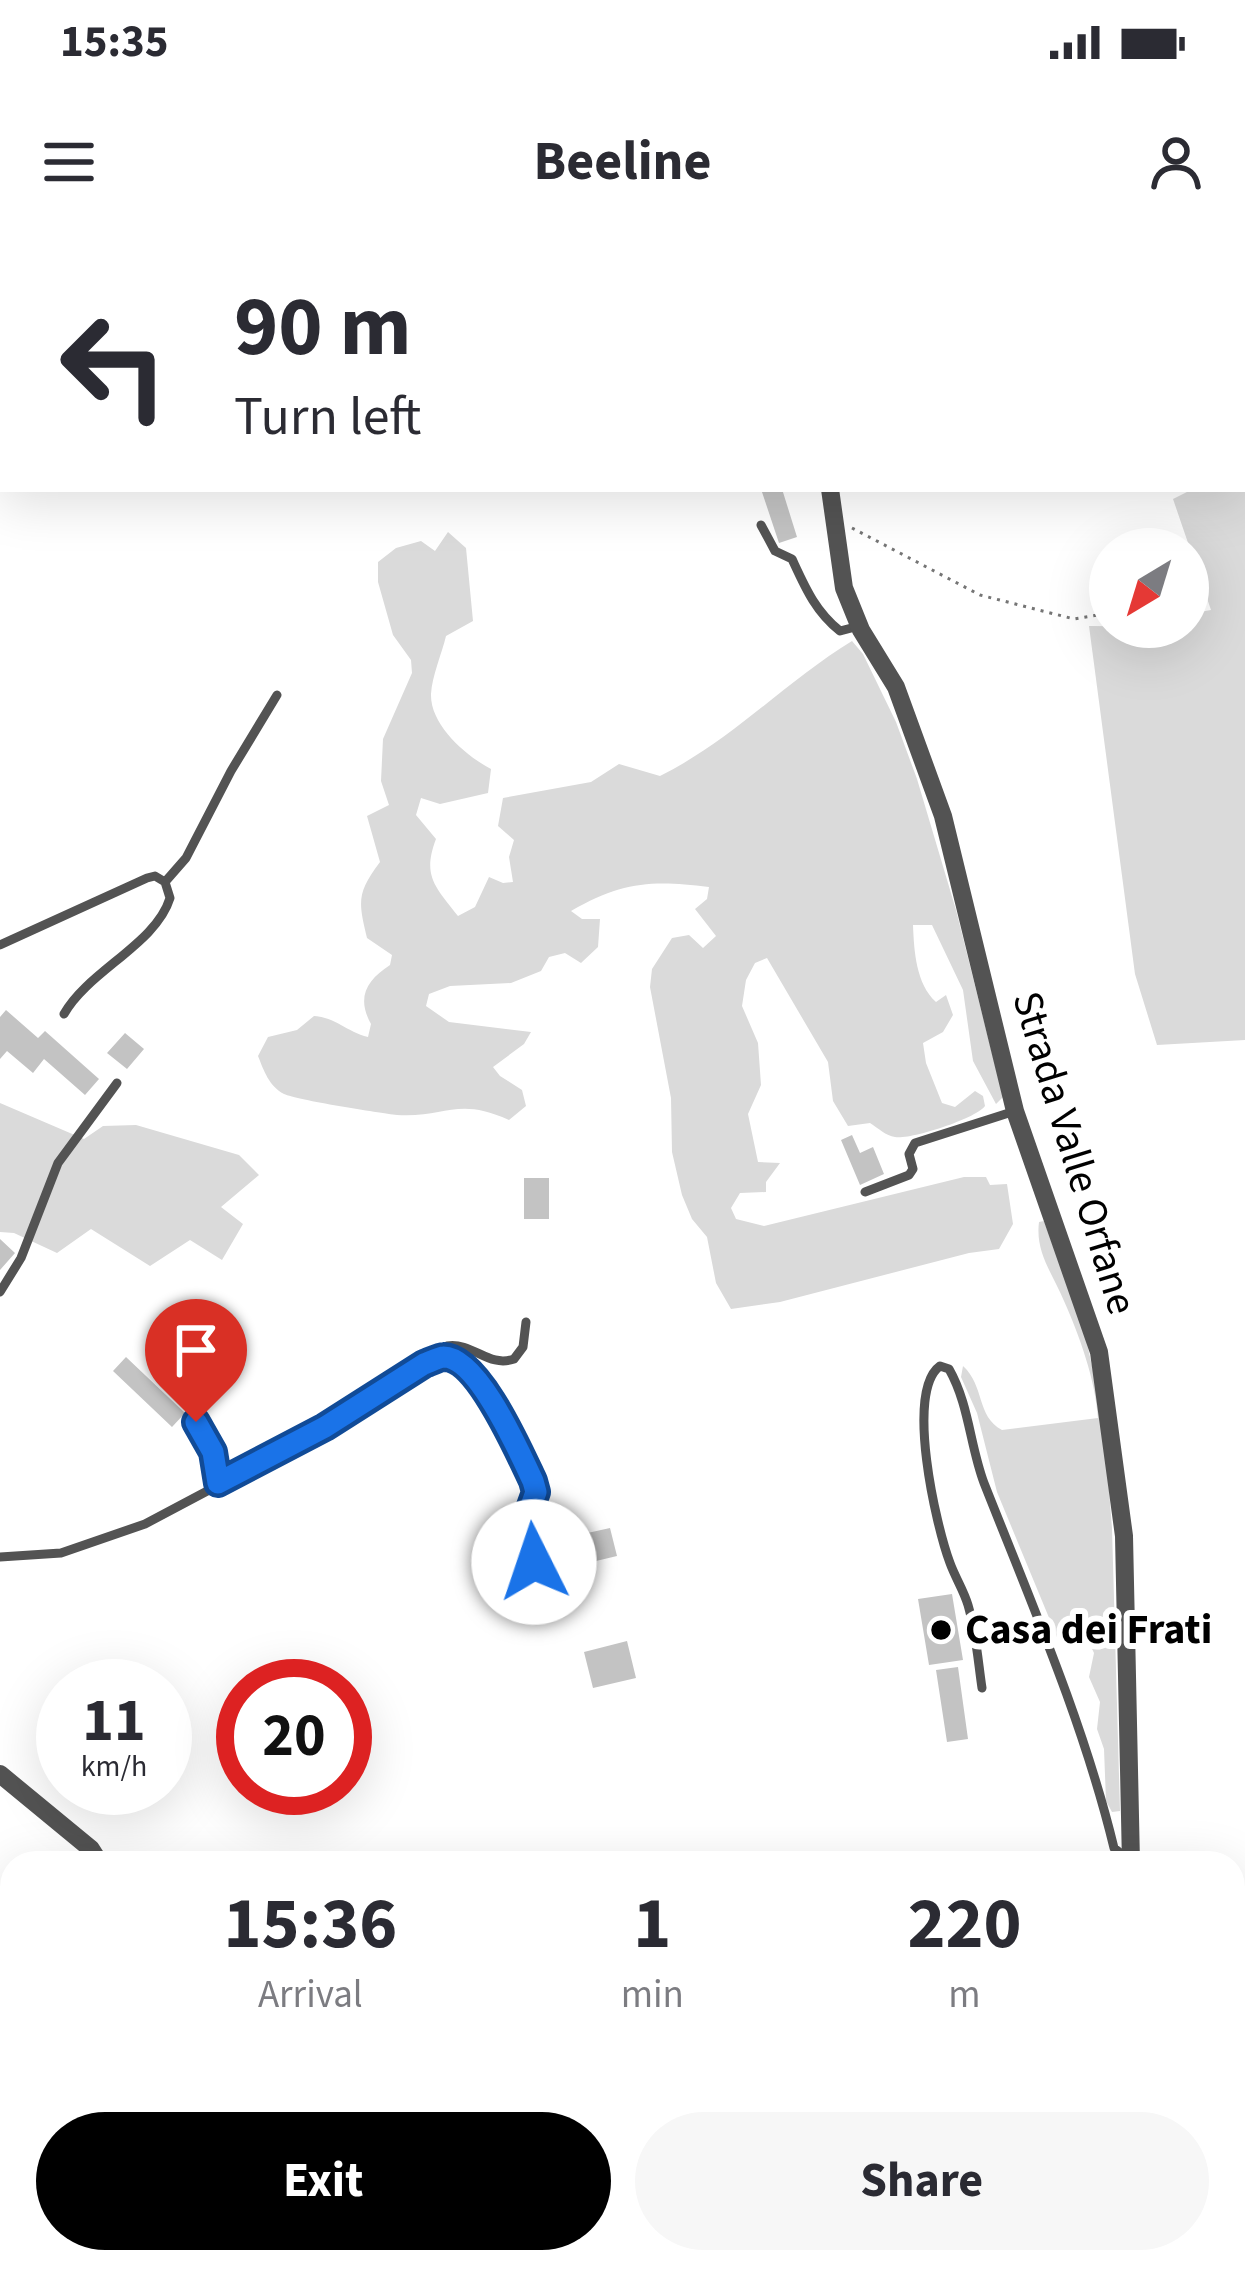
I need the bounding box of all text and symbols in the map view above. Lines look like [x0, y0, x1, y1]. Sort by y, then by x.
text: 15:35 [60, 10, 169, 74]
text: Beeline [534, 124, 711, 201]
icon: menu [36, 129, 102, 195]
icon: person [1143, 129, 1209, 195]
text: 90 m [234, 268, 412, 388]
icon: left [36, 288, 192, 444]
text: Turn left [234, 379, 421, 456]
north arrow [1089, 528, 1209, 648]
map controls [1089, 528, 1209, 648]
street label: Strada Valle Orfane [996, 984, 1152, 1322]
pin [145, 1299, 247, 1422]
icon: arrive [163, 1317, 229, 1383]
position arrow [471, 1499, 597, 1625]
place label: Casa dei Frati [965, 1600, 1212, 1660]
marker: Casa dei Frati [928, 1617, 954, 1643]
speed limit sign: 20 [216, 1659, 372, 1815]
text: 11 [82, 1679, 146, 1764]
text: km/h [81, 1745, 147, 1788]
text: 15:36 [224, 1873, 397, 1976]
text: 1 [633, 1873, 671, 1976]
text: 220 [907, 1873, 1022, 1976]
text: Arrival [258, 1967, 363, 2023]
text: min [621, 1967, 684, 2023]
text: m [948, 1967, 981, 2023]
button: Exit [36, 2112, 611, 2250]
button: Share [635, 2112, 1209, 2250]

